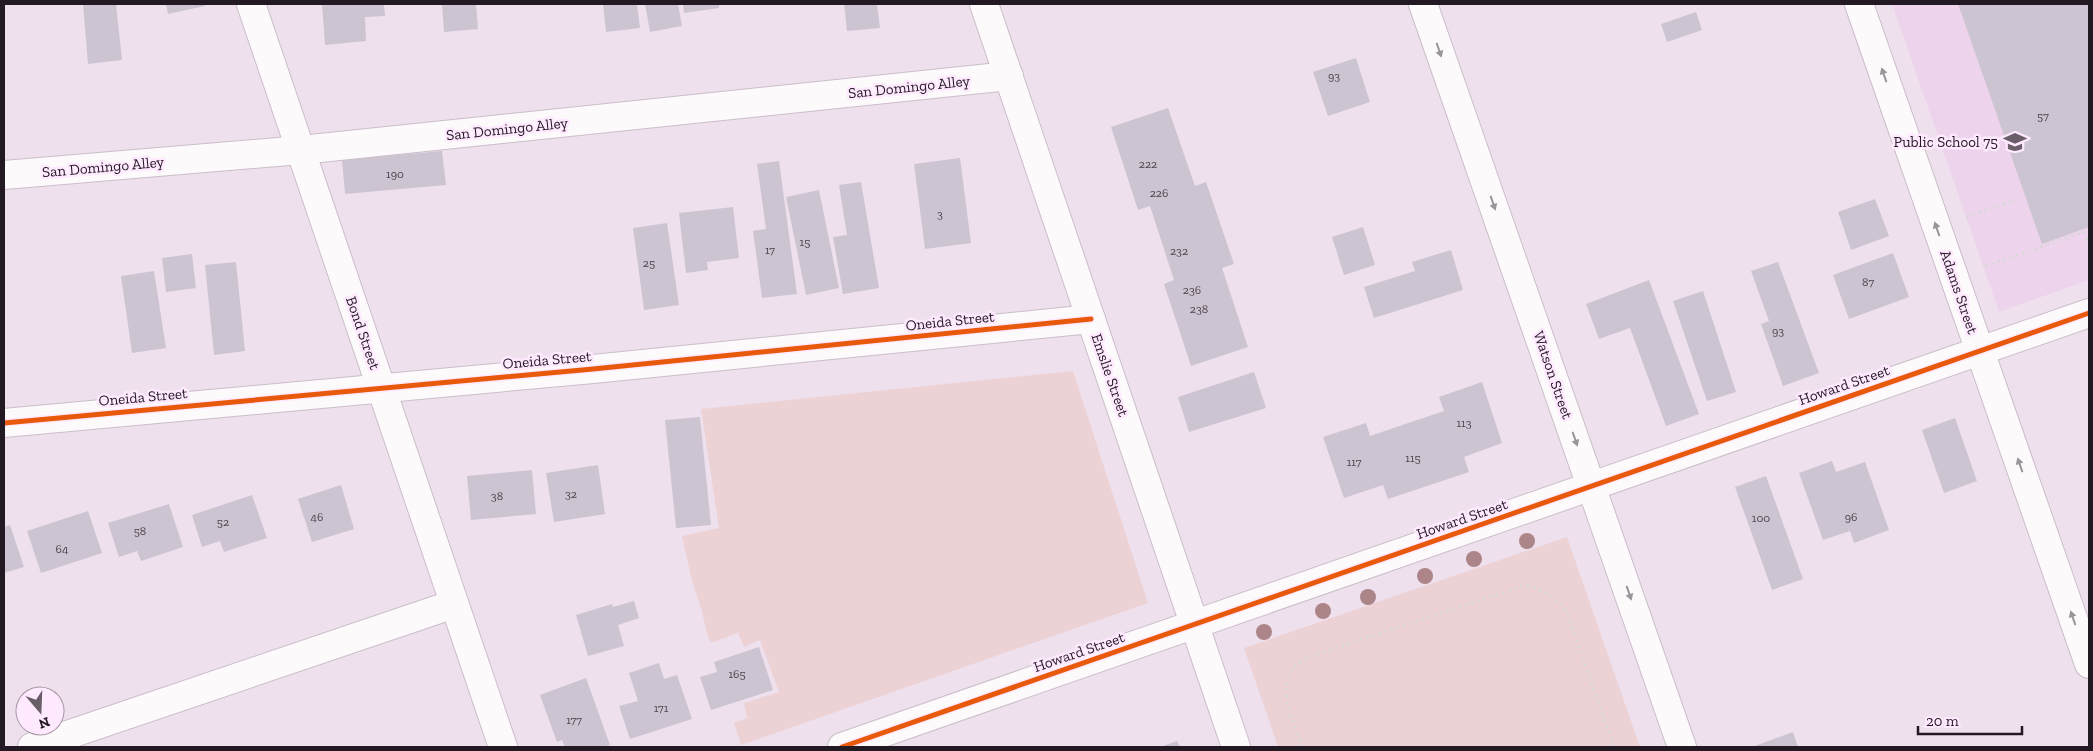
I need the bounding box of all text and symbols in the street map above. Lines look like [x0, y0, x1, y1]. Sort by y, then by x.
one-way arrow [1435, 43, 1443, 58]
one-way arrow [1880, 68, 1887, 83]
house number: 93 [1328, 69, 1340, 83]
street label: San Domingo Alley [847, 72, 971, 102]
house number: 57 [2037, 109, 2049, 123]
street label: San Domingo Alley [445, 114, 569, 144]
school or university icon: Public School 75 [2002, 129, 2028, 155]
place label: Public School 75 [1894, 133, 1998, 151]
street label: San Domingo Alley [41, 153, 165, 181]
house number: 222 [1139, 157, 1157, 171]
house number: 190 [386, 167, 404, 181]
house number: 226 [1150, 186, 1168, 200]
one-way arrow [1489, 196, 1497, 211]
house number: 3 [937, 207, 943, 221]
one-way arrow [1933, 221, 1941, 236]
house number: 15 [800, 235, 810, 249]
house number: 17 [765, 243, 775, 257]
house number: 232 [1170, 244, 1188, 258]
street label: Adams Street [1936, 248, 1982, 337]
house number: 25 [643, 256, 655, 270]
house number: 87 [1862, 275, 1874, 289]
house number: 236 [1183, 283, 1201, 297]
street label: Bond Street [342, 294, 384, 373]
house number: 238 [1190, 302, 1208, 316]
street label: Oneida Street [905, 307, 996, 335]
house number: 93 [1772, 324, 1784, 338]
street label: Watson Street [1530, 329, 1577, 422]
street label: Emslie Street [1087, 331, 1133, 419]
street label: Oneida Street [502, 347, 593, 373]
street label: Howard Street [1796, 361, 1892, 409]
street label: Oneida Street [98, 384, 189, 410]
house number: 113 [1456, 416, 1472, 430]
one-way arrow [1572, 432, 1579, 447]
house number: 115 [1405, 451, 1421, 465]
house number: 117 [1347, 455, 1362, 469]
one-way arrow [2016, 457, 2024, 472]
house number: 32 [565, 487, 577, 501]
house number: 38 [491, 489, 503, 503]
street label: Howard Street [1414, 495, 1510, 543]
house number: 46 [311, 510, 323, 524]
house number: 96 [1845, 510, 1857, 524]
house number: 100 [1752, 511, 1770, 525]
house number: 52 [217, 515, 229, 529]
house number: 58 [134, 524, 146, 538]
house number: 64 [56, 542, 69, 556]
one-way arrow [1626, 585, 1633, 600]
one-way arrow [2069, 611, 2076, 626]
street label: Howard Street [1031, 628, 1127, 676]
house number: 165 [728, 667, 746, 681]
north arrow [15, 686, 65, 736]
house number: 171 [654, 701, 669, 715]
scale bar [1918, 704, 2022, 736]
text: 20 m [1926, 712, 1959, 730]
text: N [36, 713, 52, 733]
house number: 177 [566, 713, 582, 727]

